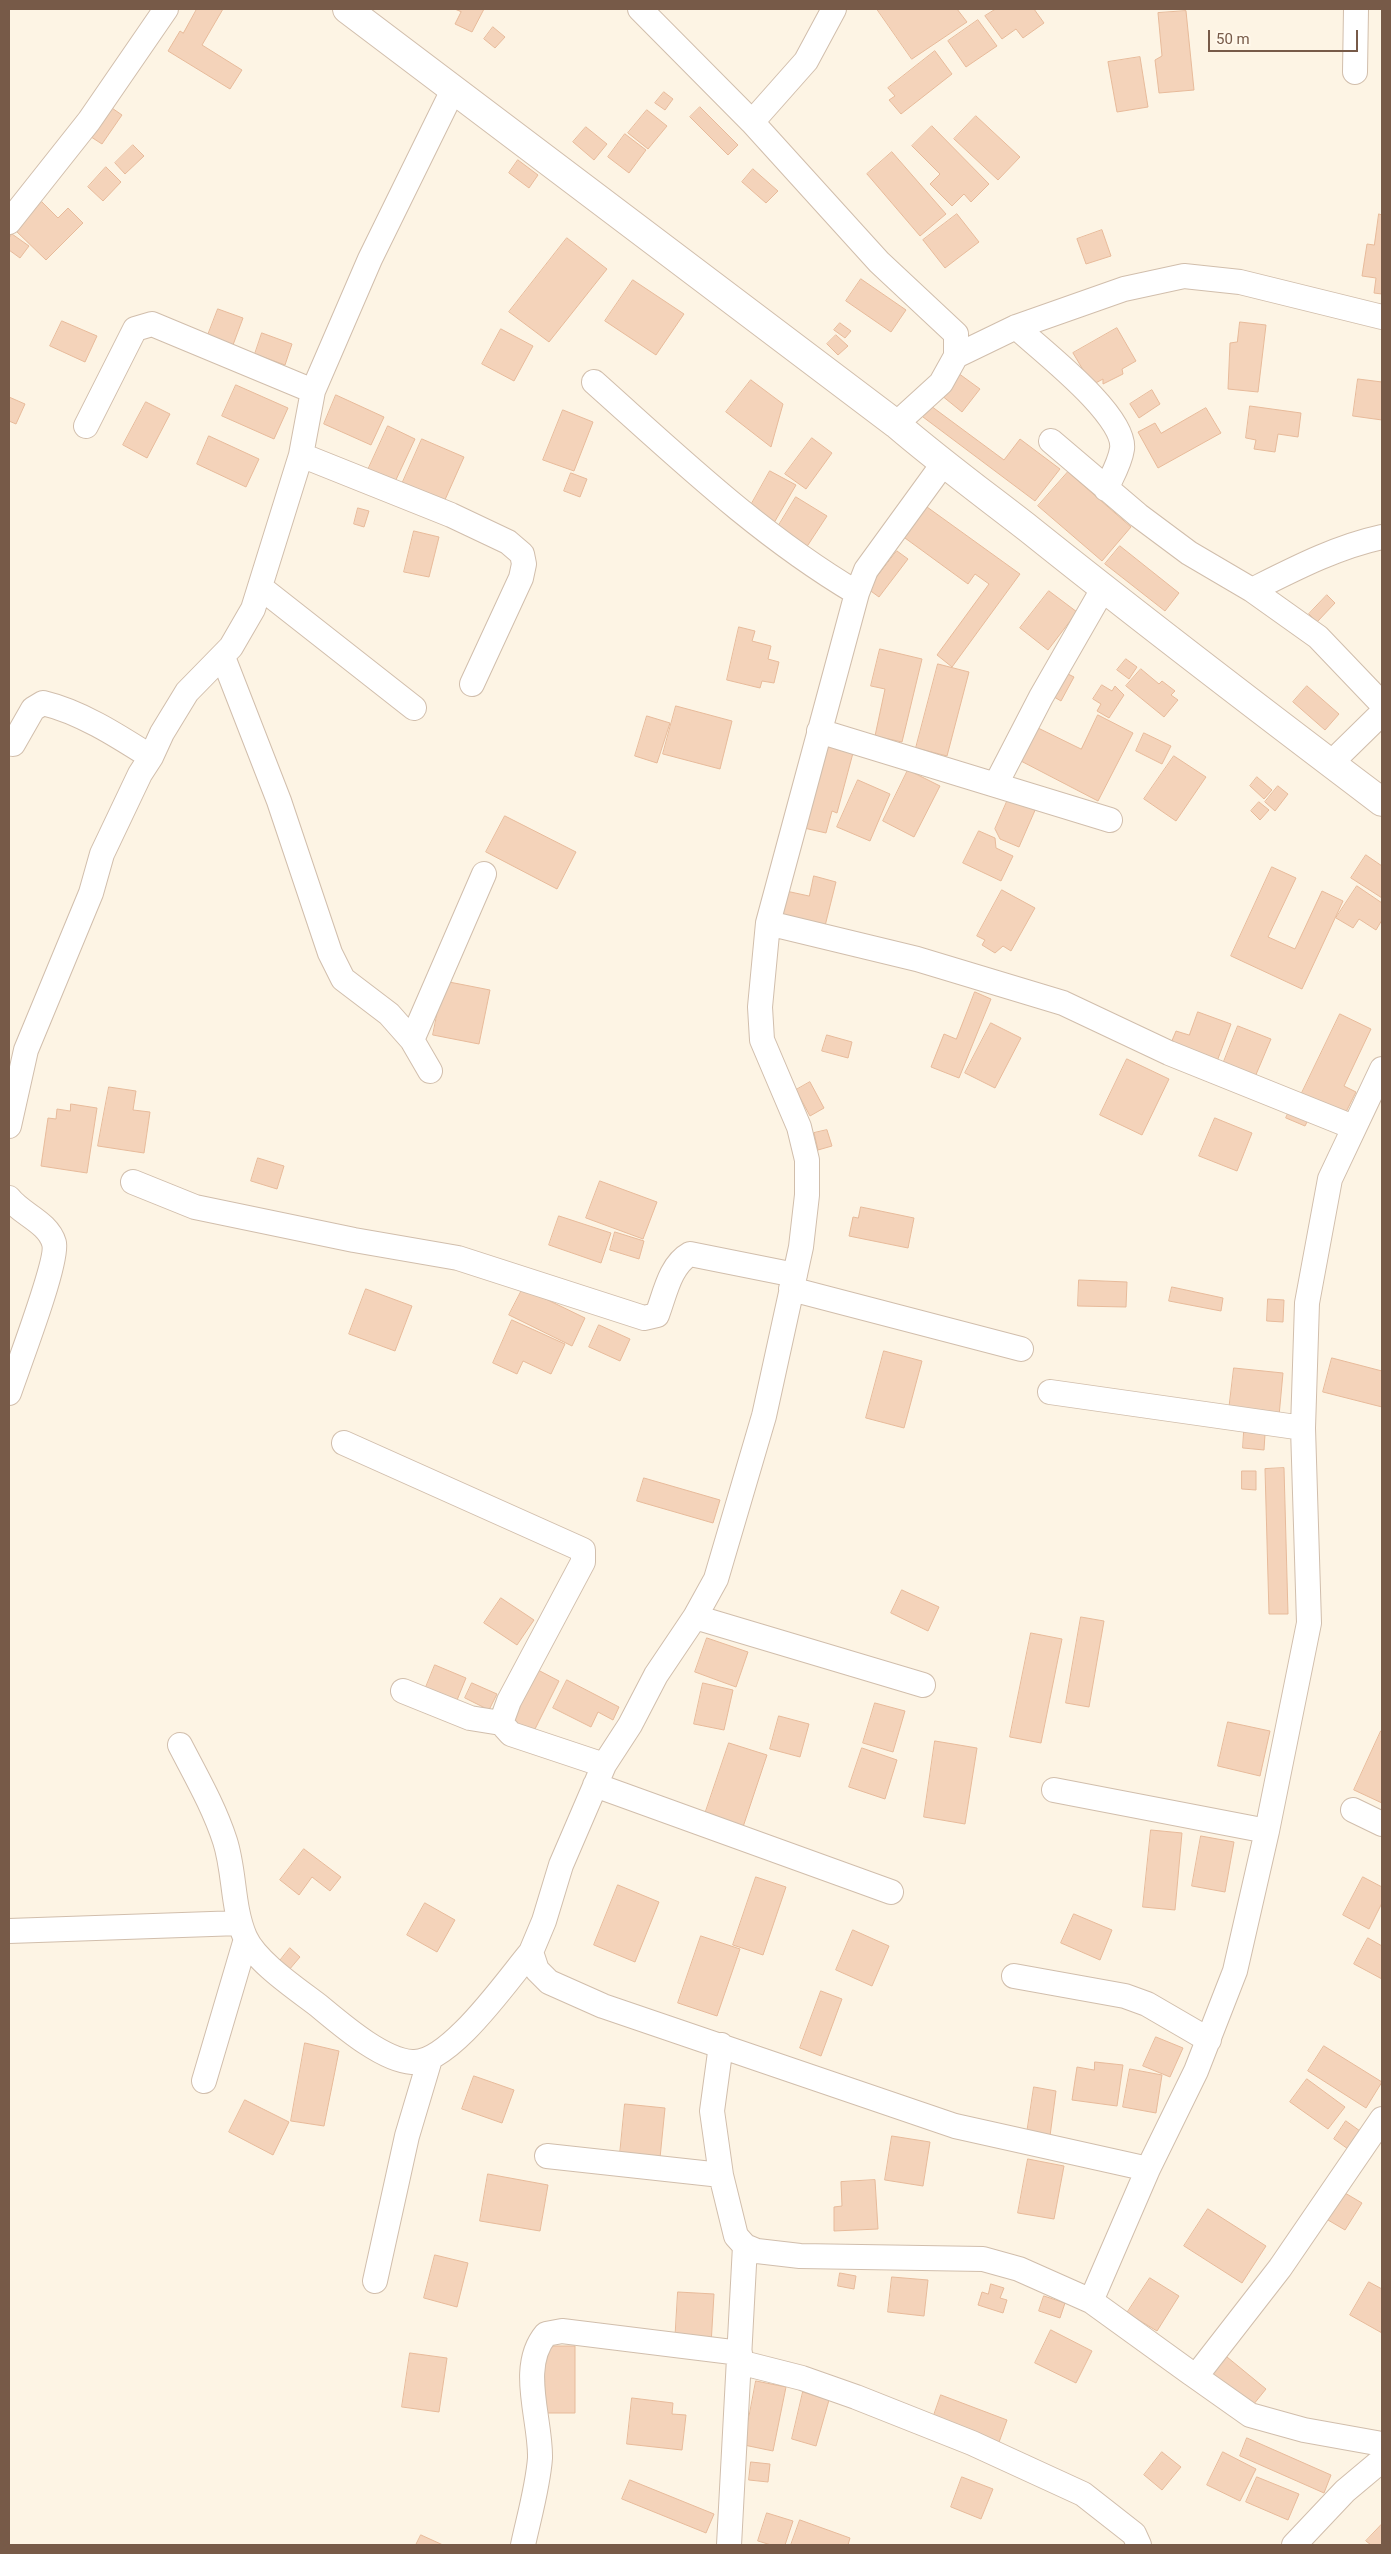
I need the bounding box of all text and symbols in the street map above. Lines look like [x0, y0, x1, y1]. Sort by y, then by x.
scale bar [1211, 20, 1361, 52]
text: 50 m [1216, 30, 1250, 48]

